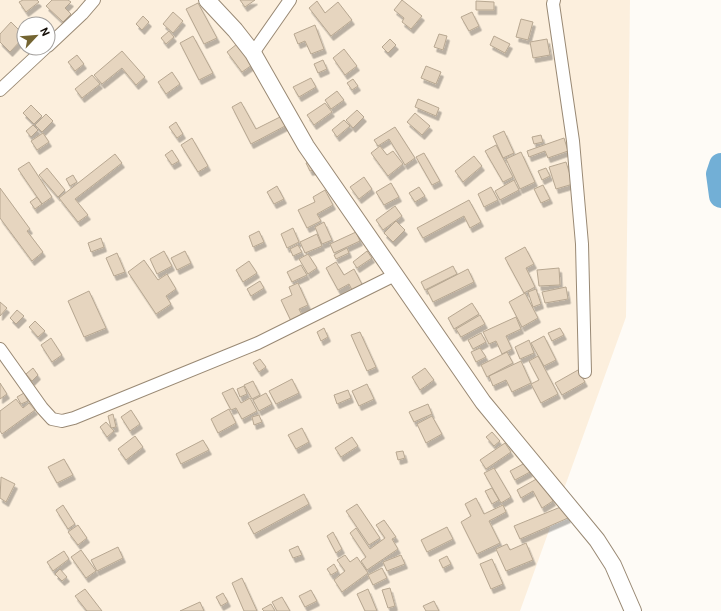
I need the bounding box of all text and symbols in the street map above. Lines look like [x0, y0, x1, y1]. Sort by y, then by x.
north arrow [16, 16, 56, 56]
text: N [37, 25, 52, 38]

